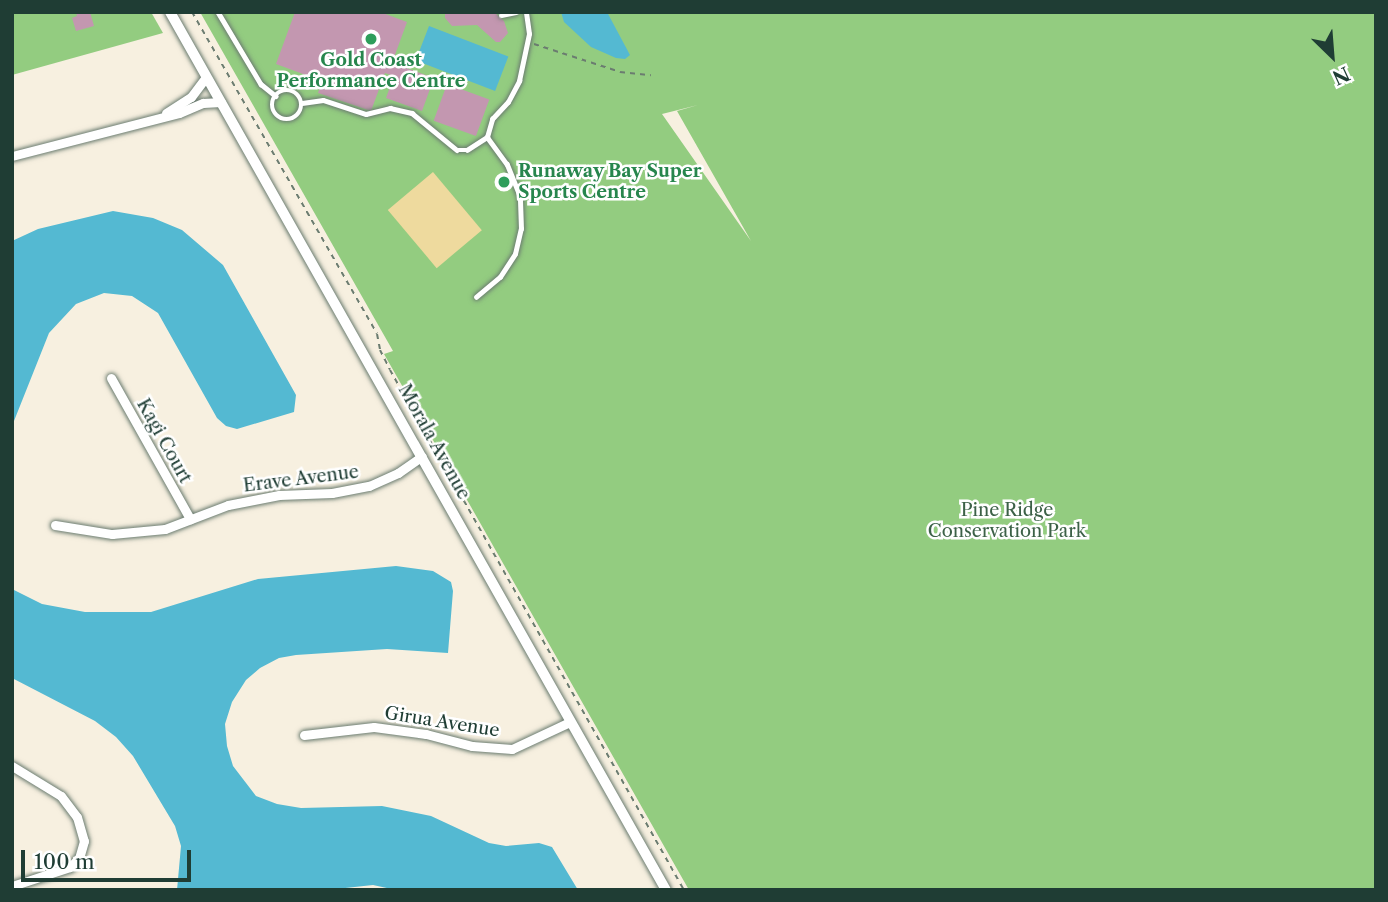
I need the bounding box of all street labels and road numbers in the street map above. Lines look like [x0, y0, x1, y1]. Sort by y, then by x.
street label: Morala Avenue [393, 380, 475, 504]
street label: Kagi Court [132, 395, 196, 487]
street label: Erave Avenue [242, 461, 360, 497]
street label: Girua Avenue [383, 702, 501, 742]

